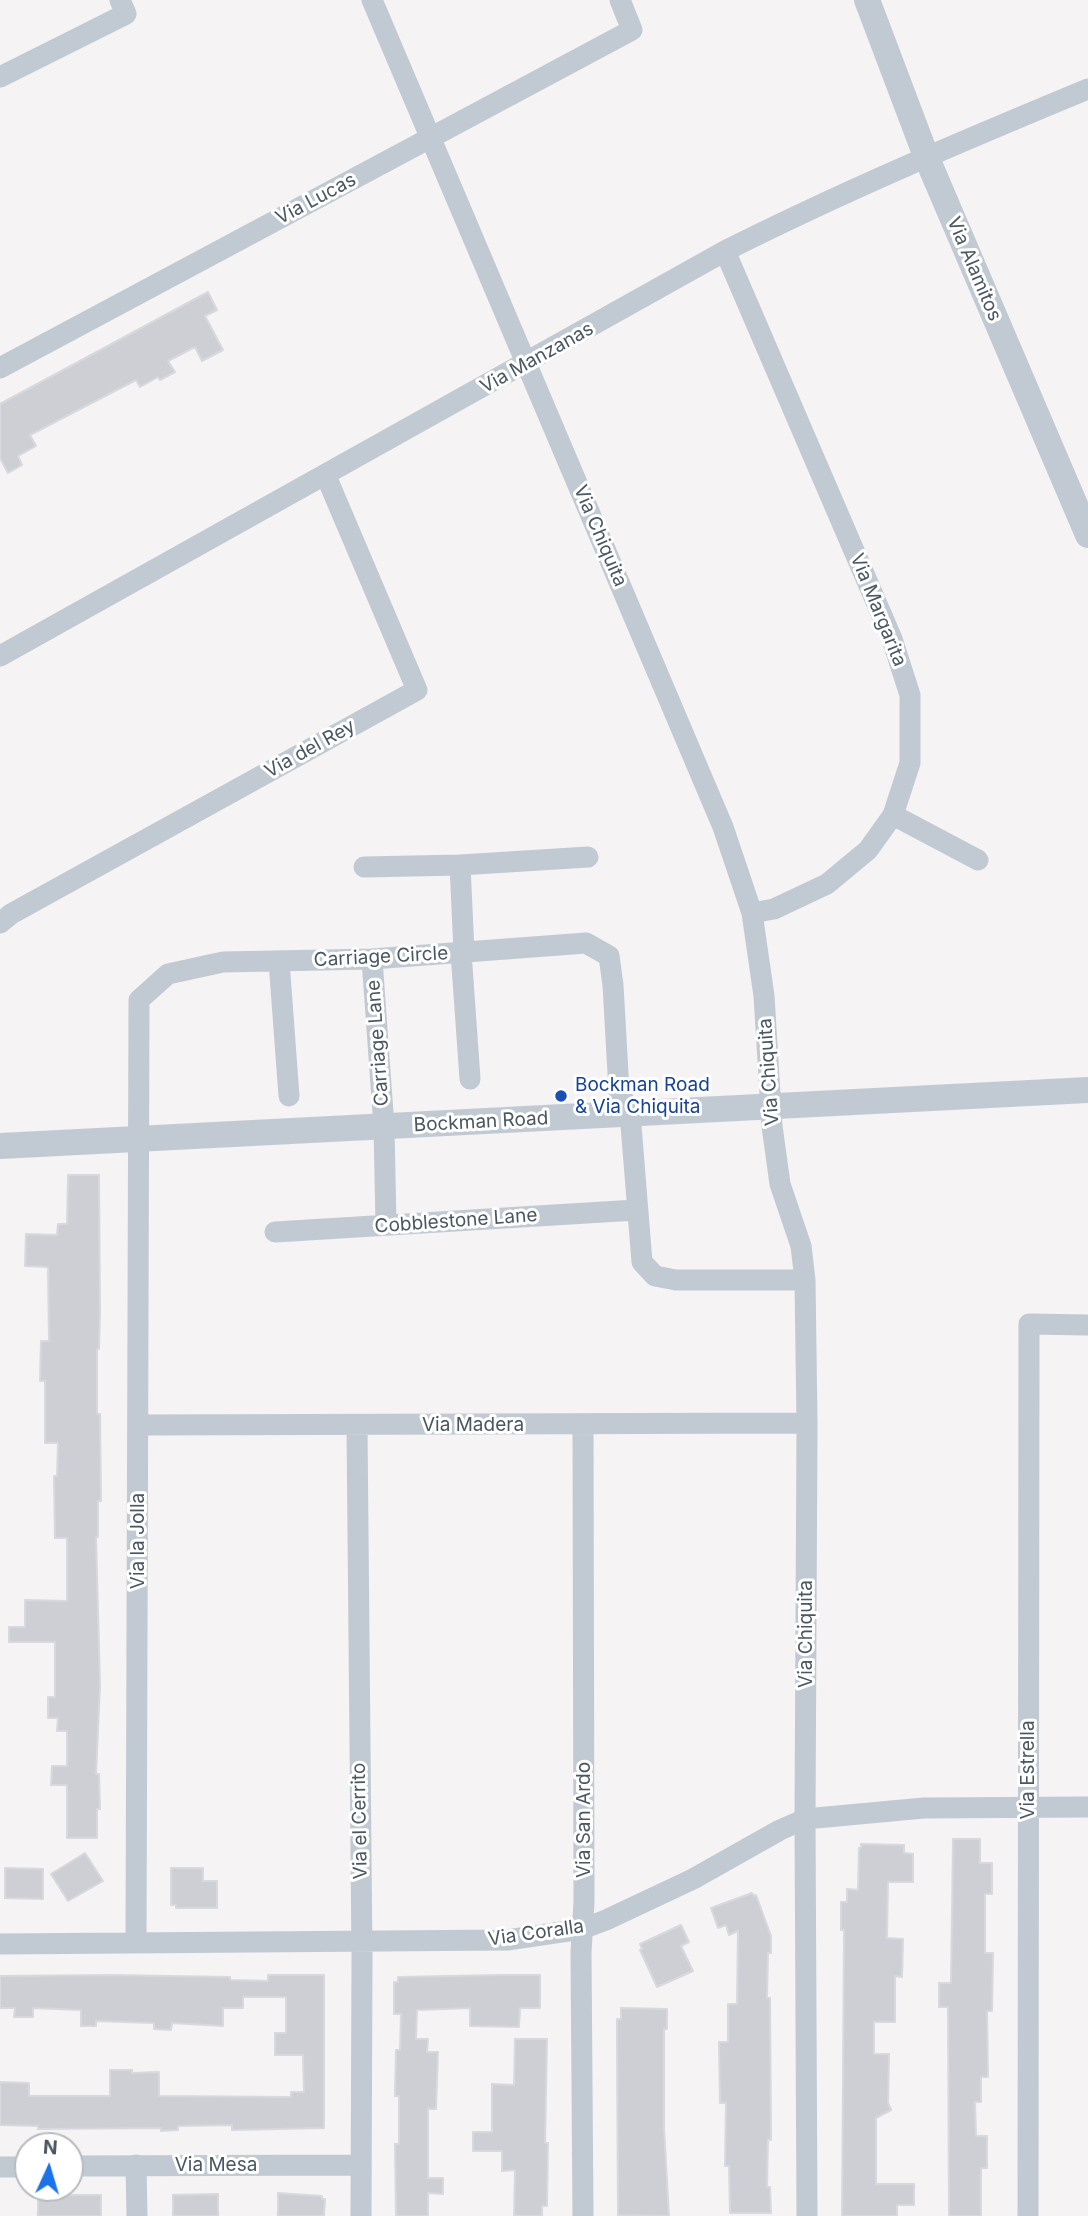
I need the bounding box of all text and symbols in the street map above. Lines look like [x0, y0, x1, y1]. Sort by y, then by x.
street label: Via Lucas [272, 168, 360, 230]
street label: Via Alamitos [942, 214, 1006, 324]
street label: Via Manzanas [476, 318, 598, 398]
street label: Via Chiquita [568, 482, 632, 590]
street label: Via Margarita [845, 550, 911, 670]
street label: Via del Rey [261, 715, 359, 783]
street label: Carriage Circle [313, 942, 449, 972]
street label: Carriage Lane [362, 979, 394, 1107]
street label: Via Chiquita [754, 1017, 784, 1127]
place label: Bockman Road & Via Chiquita [575, 1074, 710, 1118]
marker: Bockman Road & Via Chiquita [553, 1088, 569, 1104]
street label: Bockman Road [413, 1107, 549, 1137]
street label: Cobblestone Lane [374, 1204, 538, 1238]
street label: Via Madera [422, 1414, 524, 1436]
street label: Via la Jolla [127, 1493, 149, 1589]
street label: Via Chiquita [795, 1580, 817, 1688]
street label: Via Estrella [1017, 1720, 1039, 1820]
street label: Via el Cerrito [348, 1762, 372, 1880]
street label: Via San Ardo [573, 1762, 595, 1878]
street label: Via Coralla [487, 1915, 585, 1951]
north arrow [14, 2132, 84, 2202]
text: N [42, 2136, 58, 2160]
street label: Via Mesa [175, 2154, 257, 2176]

